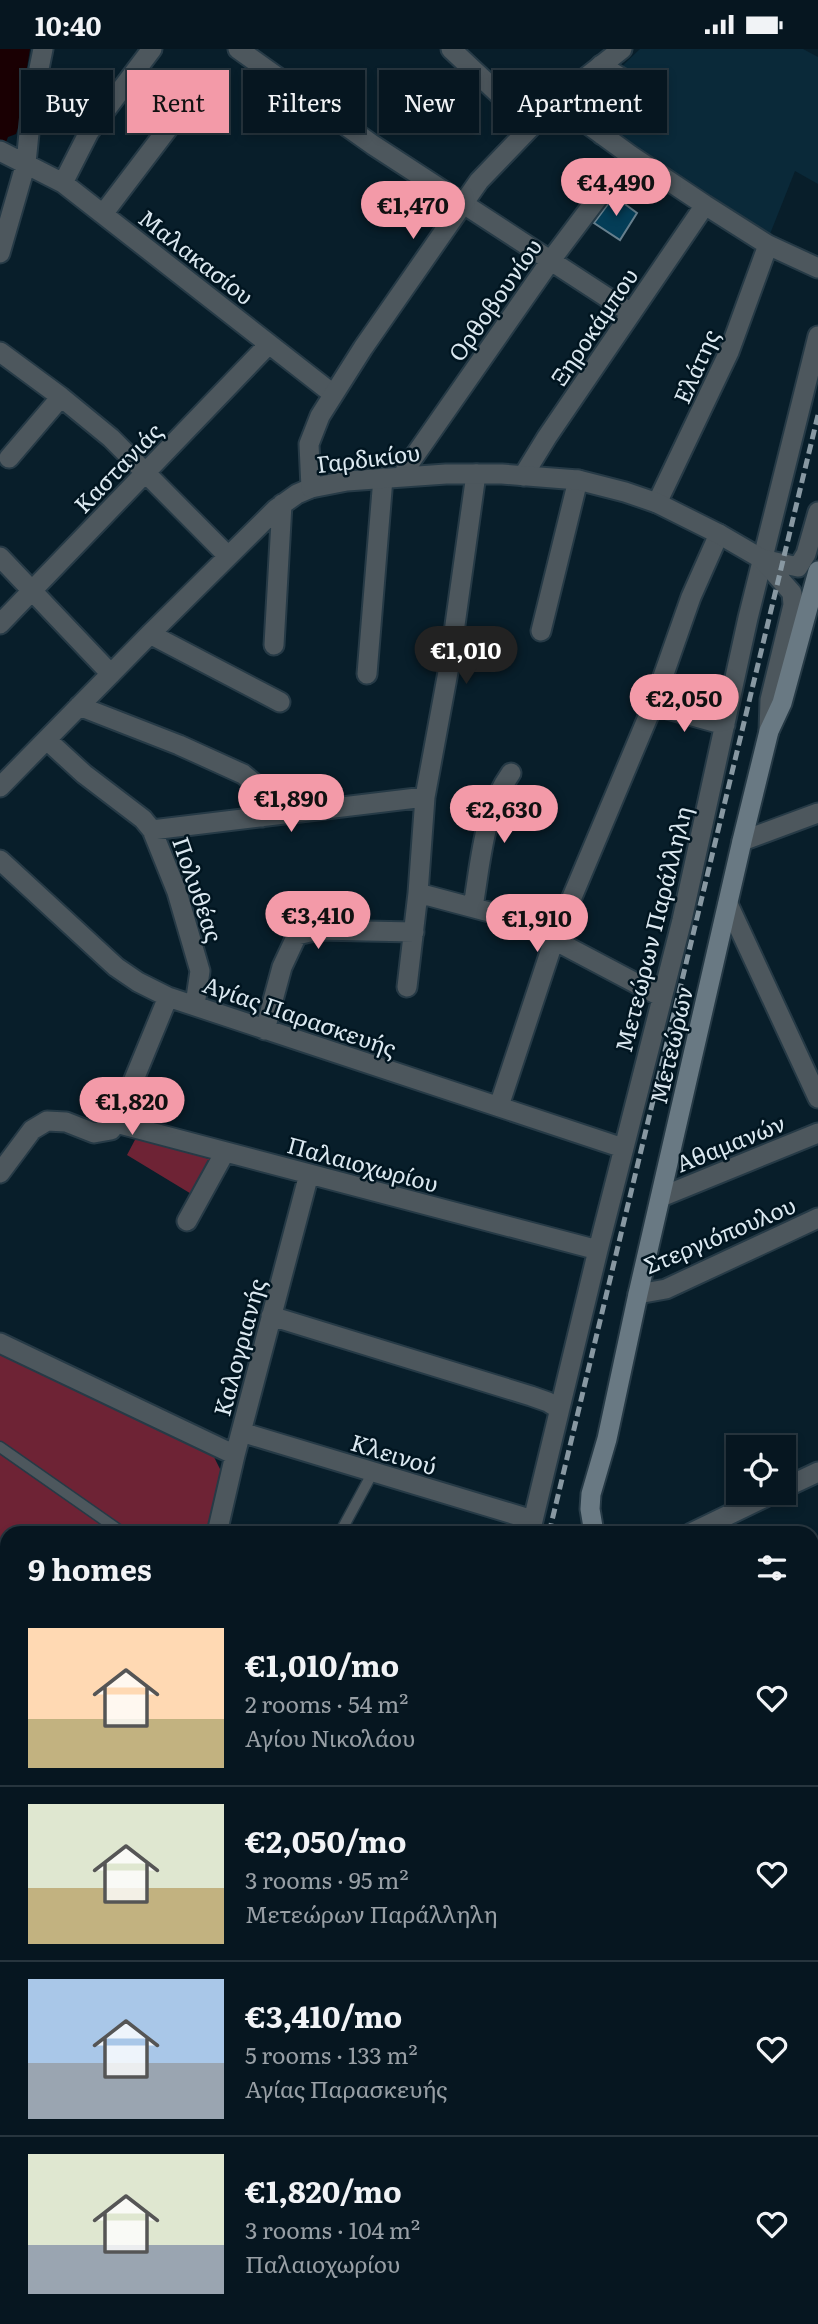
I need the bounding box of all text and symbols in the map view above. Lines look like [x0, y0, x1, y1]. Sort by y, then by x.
text: 10:40 [35, 5, 102, 44]
chip: Buy [21, 70, 113, 133]
chip: Rent [127, 70, 229, 133]
chip: Filters [243, 70, 365, 133]
chip: New [379, 70, 479, 133]
chip: Apartment [493, 70, 667, 133]
pin: €4,490 [559, 159, 673, 218]
text: €4,490 [577, 164, 655, 198]
pin: €1,470 [356, 181, 470, 241]
text: €1,470 [377, 187, 449, 221]
street label: Μαλακασίου [132, 200, 262, 312]
street label: Ορθοβουνίου [439, 231, 549, 367]
street label: Ξηροκάμπου [541, 260, 645, 392]
street label: Ελάτης [664, 323, 726, 409]
street label: Καστανιάς [65, 414, 169, 520]
street label: Γαρδικίου [314, 434, 422, 480]
pin: €1,010 [409, 627, 523, 686]
text: €1,010 [431, 632, 501, 666]
pin: €2,050 [627, 675, 741, 734]
text: €2,050 [646, 680, 722, 714]
pin: €1,890 [234, 775, 348, 834]
text: €1,890 [254, 780, 328, 814]
pin: €2,630 [447, 785, 561, 845]
text: €2,630 [466, 791, 542, 825]
street label: Μετεώρων Παράλληλη [608, 803, 696, 1055]
street label: Πολυθέας [165, 832, 233, 946]
pin: €3,410 [261, 891, 375, 951]
pin: €1,910 [480, 895, 594, 954]
text: €3,410 [281, 897, 355, 931]
text: €1,910 [502, 900, 572, 934]
street label: Αγίας Παρασκευής [199, 966, 401, 1064]
street label: Μετεώρων [643, 984, 697, 1106]
pin: €1,820 [75, 1077, 189, 1137]
text: €1,820 [96, 1083, 168, 1117]
street label: Αθαμανών [670, 1105, 790, 1179]
street label: Παλαιοχωρίου [284, 1127, 442, 1199]
street label: Στεργιόπουλου [638, 1187, 800, 1281]
street label: Καλογριανής [203, 1274, 273, 1420]
street label: Κλεινού [347, 1424, 441, 1482]
map controls [726, 1435, 796, 1505]
button: locate [726, 1435, 796, 1505]
text: 9 homes [28, 1546, 152, 1590]
icon: filters [753, 1549, 791, 1587]
text: €1,010/mo [245, 1642, 399, 1686]
icon: home [84, 1656, 168, 1740]
icon: heart [753, 1679, 791, 1717]
text: 2 rooms · 54 m² [245, 1686, 408, 1720]
text: Αγίου Νικολάου [245, 1720, 415, 1754]
text: €2,050/mo [245, 1818, 407, 1862]
icon: home [84, 1832, 168, 1916]
icon: heart [753, 1855, 791, 1893]
text: 3 rooms · 95 m² [245, 1862, 409, 1896]
text: Μετεώρων Παράλληλη [245, 1896, 497, 1930]
text: €3,410/mo [245, 1993, 402, 2037]
icon: home [84, 2007, 168, 2091]
icon: heart [753, 2030, 791, 2068]
text: 5 rooms · 133 m² [245, 2037, 418, 2071]
text: Αγίας Παρασκευής [245, 2071, 448, 2105]
text: €1,820/mo [245, 2168, 402, 2212]
icon: home [84, 2182, 168, 2266]
icon: heart [753, 2205, 791, 2243]
text: 3 rooms · 104 m² [245, 2212, 420, 2246]
text: Παλαιοχωρίου [245, 2246, 400, 2280]

